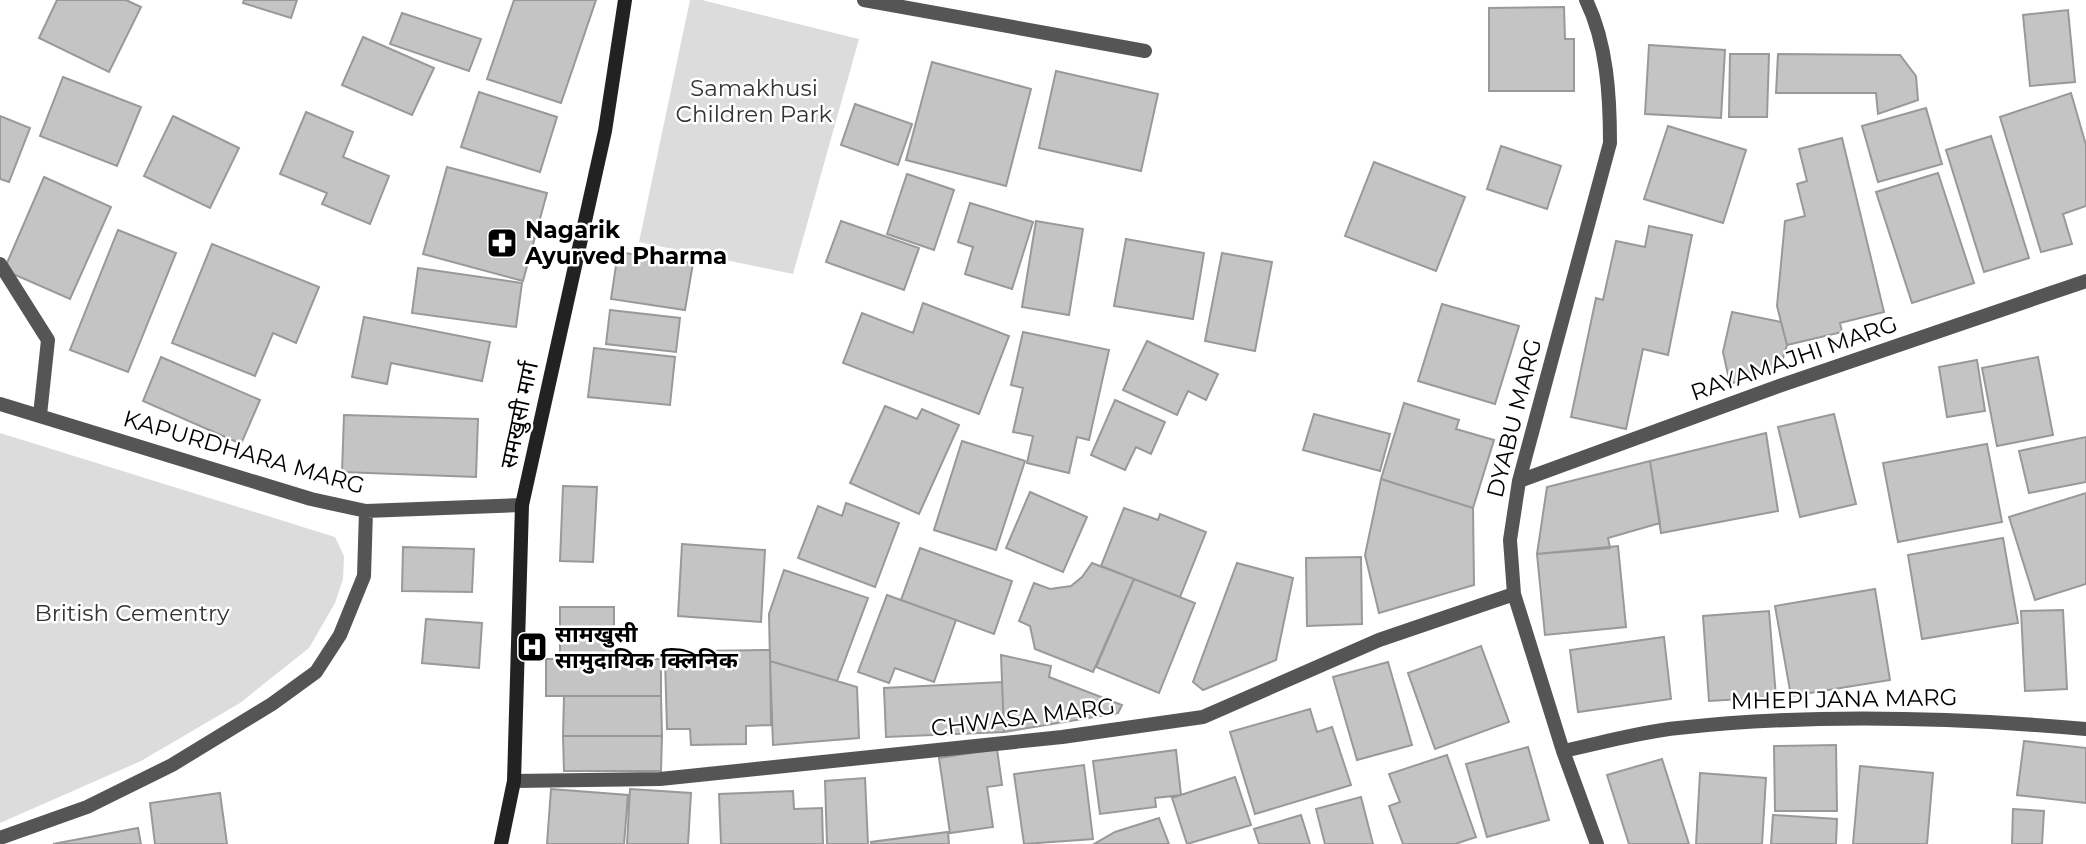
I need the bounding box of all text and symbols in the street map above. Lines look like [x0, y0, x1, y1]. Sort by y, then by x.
park label: Samakhusi Children Park [676, 74, 833, 128]
place label: Nagarik Ayurved Pharma [524, 216, 727, 270]
pharmacy icon: Nagarik Ayurved Pharma [485, 226, 519, 260]
street label: RAYAMAJHI MARG [1687, 309, 1901, 407]
street label: DYABU MARG [1481, 336, 1547, 500]
street label: समखुसी मार्ग [494, 358, 545, 471]
street label: KAPURDHARA MARG [120, 404, 368, 500]
park label: British Cementry [34, 599, 230, 627]
place label: सामखुसी सामुदायिक क्लिनिक [555, 620, 739, 674]
hospital icon: सामखुसी सामुदायिक क्लिनिक [515, 630, 549, 664]
street label: MHEPI JANA MARG [1730, 683, 1958, 715]
street label: CHWASA MARG [929, 692, 1117, 742]

